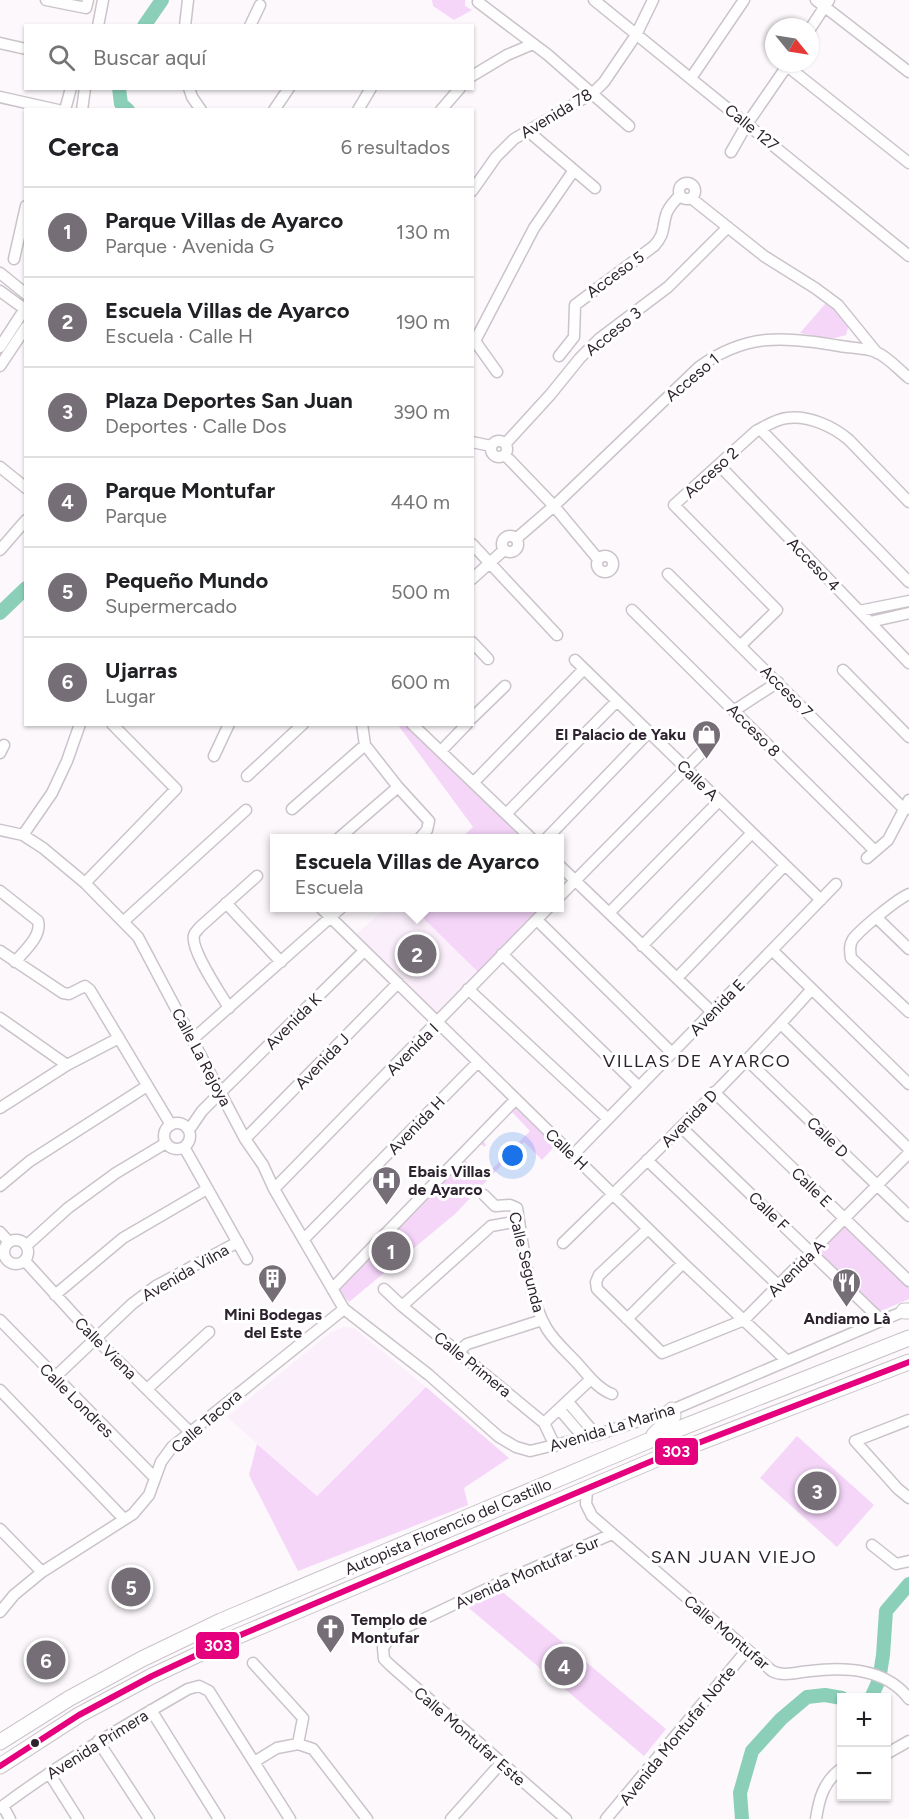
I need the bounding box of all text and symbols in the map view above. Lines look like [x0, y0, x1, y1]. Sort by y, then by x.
north arrow [765, 18, 819, 72]
search box [24, 24, 474, 90]
icon: search [45, 41, 78, 74]
text: Buscar aquí [93, 44, 206, 71]
street label: Avenida 78 [517, 85, 595, 142]
street label: Calle 127 [721, 100, 783, 155]
text: Cerca [48, 131, 119, 163]
text: 6 resultados [341, 135, 450, 159]
text: Parque Villas de Ayarco [105, 207, 343, 234]
text: 1 [63, 220, 72, 244]
text: 130 m [396, 220, 450, 244]
text: Parque · Avenida G [105, 234, 274, 258]
street label: Acceso 5 [583, 247, 648, 302]
text: Escuela Villas de Ayarco [105, 297, 349, 324]
street label: Acceso 3 [582, 303, 645, 360]
text: 2 [62, 310, 73, 334]
text: 190 m [396, 310, 450, 334]
text: Escuela · Calle H [105, 324, 253, 348]
street label: Acceso 1 [662, 350, 723, 405]
text: Plaza Deportes San Juan [105, 387, 353, 414]
text: 3 [62, 400, 73, 424]
text: 390 m [393, 400, 450, 424]
text: Deportes · Calle Dos [105, 414, 287, 438]
street label: Acceso 2 [680, 443, 742, 502]
text: Parque Montufar [105, 477, 275, 504]
text: 4 [61, 490, 74, 514]
text: 440 m [390, 490, 450, 514]
text: Parque [105, 504, 167, 528]
street label: Acceso 4 [783, 534, 844, 595]
text: Pequeño Mundo [105, 567, 268, 594]
text: 5 [62, 580, 73, 604]
text: 500 m [391, 580, 450, 604]
text: Supermercado [105, 594, 237, 618]
text: Ujarras [105, 657, 177, 684]
street label: Acceso 7 [757, 661, 817, 722]
text: 6 [62, 670, 73, 694]
text: 600 m [391, 670, 450, 694]
text: Lugar [105, 684, 155, 708]
street label: Acceso 8 [723, 700, 784, 761]
shop icon: El Palacio de Yaku [691, 718, 723, 760]
place label: El Palacio de Yaku [555, 725, 686, 744]
street label: Calle A [673, 756, 722, 805]
popup [270, 834, 564, 912]
text: Escuela Villas de Ayarco [295, 848, 539, 875]
text: Escuela [295, 875, 363, 899]
pin: 2 [398, 932, 436, 976]
street label: Avenida E [686, 975, 749, 1040]
street label: Avenida K [261, 989, 325, 1053]
street label: Calle La Rejoya [168, 1005, 235, 1110]
street label: Avenida I [382, 1019, 442, 1079]
street label: Avenida J [291, 1030, 353, 1093]
district label: VILLAS DE AYARCO [603, 1050, 791, 1072]
street label: Avenida D [657, 1086, 721, 1151]
street label: Avenida H [384, 1092, 449, 1158]
street label: Calle D [803, 1113, 852, 1162]
street label: Calle H [542, 1125, 592, 1174]
your location [498, 1141, 527, 1170]
place label: Ebais Villas de Ayarco [408, 1162, 491, 1199]
hospital icon: Ebais Villas de Ayarco [371, 1164, 403, 1206]
street label: Calle E [787, 1164, 836, 1211]
street label: Calle F [745, 1188, 793, 1235]
street label: Calle Segunda [505, 1210, 548, 1314]
pin: 1 [372, 1228, 410, 1274]
street label: Avenida A [764, 1236, 829, 1301]
street label: Avenida Vilna [138, 1240, 232, 1305]
building icon: Mini Bodegas del Este [257, 1262, 289, 1304]
restaurant icon: Andiamo Là [831, 1266, 863, 1308]
place label: Mini Bodegas del Este [224, 1305, 323, 1342]
place label: Andiamo Là [804, 1309, 890, 1328]
street label: Calle Viena [71, 1313, 141, 1383]
street label: Calle Primera [430, 1328, 515, 1401]
street label: Calle Londres [36, 1359, 118, 1441]
street label: Calle Tacora [167, 1386, 245, 1457]
street label: Avenida La Marina [547, 1399, 677, 1456]
line badge: 303 [654, 1437, 699, 1466]
text: 303 [662, 1442, 690, 1461]
pin: 3 [798, 1468, 836, 1514]
street label: Autopista Florencio del Castillo [342, 1474, 554, 1579]
street label: Avenida Montufar Sur [452, 1532, 603, 1613]
district label: SAN JUAN VIEJO [651, 1546, 817, 1568]
pin: 5 [112, 1564, 150, 1610]
street label: Calle Montufar [680, 1591, 774, 1674]
place label: Templo de Montufar [351, 1610, 427, 1647]
church icon: Templo de Montufar [314, 1612, 346, 1654]
line badge: 303 [195, 1631, 240, 1660]
text: 303 [204, 1636, 232, 1655]
pin: 6 [26, 1638, 66, 1682]
pin: 4 [544, 1644, 584, 1688]
street label: Avenida Montufar Norte [615, 1662, 740, 1809]
street label: Calle Montufar Este [410, 1683, 529, 1790]
map controls [837, 1693, 891, 1801]
button: + [837, 1693, 891, 1747]
street label: Avenida Primera [43, 1706, 151, 1783]
unlabelled marker [29, 1737, 41, 1749]
button: − [837, 1747, 891, 1801]

